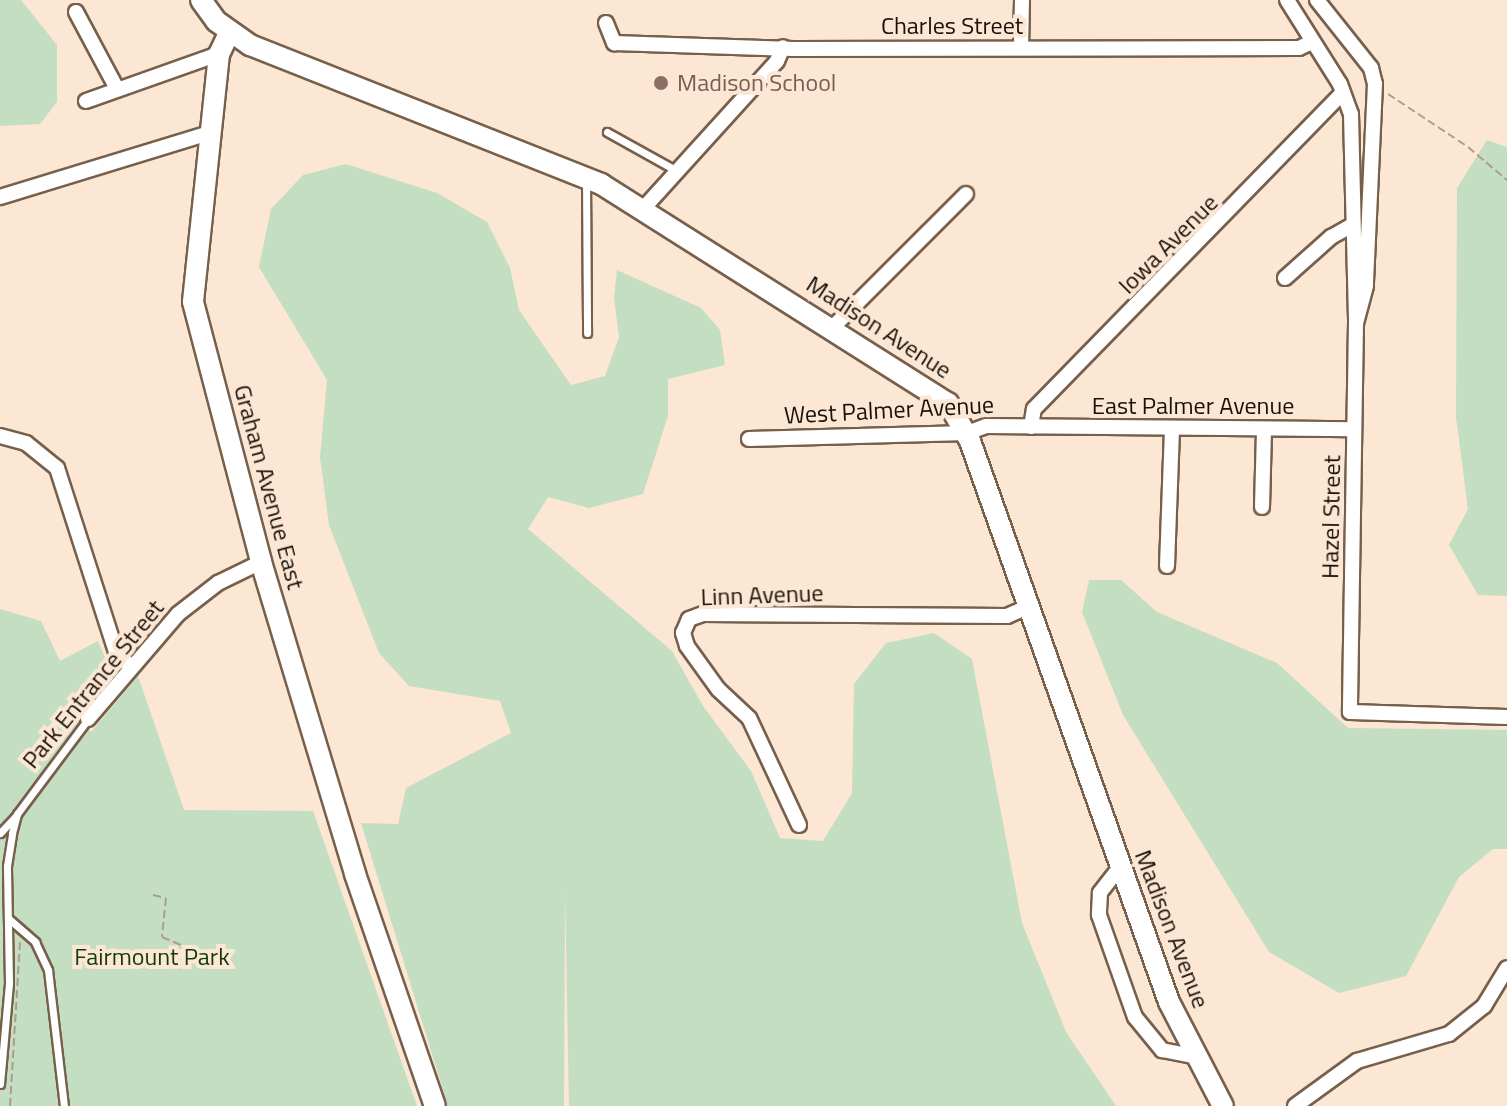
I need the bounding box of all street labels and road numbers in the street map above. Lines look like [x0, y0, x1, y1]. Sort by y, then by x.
street label: Charles Street [881, 12, 1023, 40]
street label: Iowa Avenue [1112, 188, 1224, 300]
street label: Madison Avenue [801, 269, 957, 385]
street label: Graham Avenue East [228, 382, 310, 592]
street label: West Palmer Avenue [783, 390, 995, 430]
street label: East Palmer Avenue [1092, 392, 1294, 420]
street label: Hazel Street [1316, 455, 1346, 579]
street label: Linn Avenue [700, 578, 824, 612]
street label: Park Entrance Street [16, 594, 170, 774]
street label: Madison Avenue [1129, 846, 1215, 1012]

